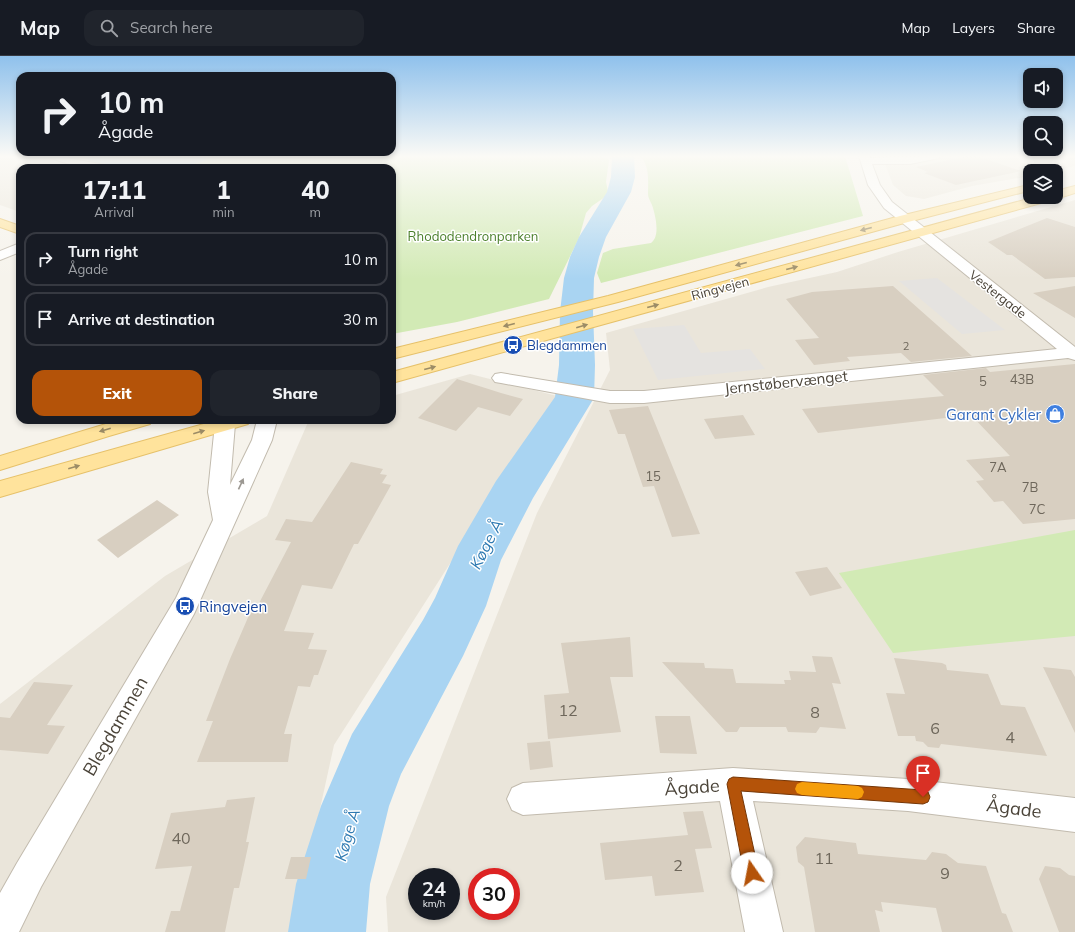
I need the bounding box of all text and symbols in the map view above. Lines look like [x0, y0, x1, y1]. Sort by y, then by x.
search box [84, 10, 364, 46]
text: Map [20, 16, 60, 40]
icon: search [98, 17, 120, 39]
text: Search here [130, 18, 213, 37]
text: Map [901, 19, 930, 37]
text: Layers [952, 19, 995, 37]
text: Share [1017, 19, 1055, 37]
map controls [1023, 68, 1063, 204]
button: sound [1023, 68, 1063, 108]
text: 10 m [98, 85, 164, 120]
icon: right [32, 88, 84, 140]
button: search [1023, 116, 1063, 156]
text: Ågade [98, 120, 153, 143]
button: layers [1023, 164, 1063, 204]
text: 17:11 [82, 175, 146, 205]
text: 1 [216, 175, 231, 205]
text: 40 [301, 175, 330, 205]
text: Arrival [94, 204, 134, 220]
text: min [212, 204, 235, 220]
text: m [310, 204, 321, 220]
one-way arrow [860, 227, 873, 233]
park label: Rhododendronparken [408, 228, 538, 244]
text: Turn right [68, 242, 138, 261]
icon: right [34, 248, 56, 270]
text: 10 m [343, 250, 378, 269]
text: Ågade [68, 261, 108, 277]
one-way arrow [735, 261, 747, 267]
one-way arrow [786, 265, 798, 271]
street label: Vestergade [966, 267, 1030, 321]
street label: Ringvejen [689, 273, 751, 303]
one-way arrow [647, 303, 659, 309]
icon: arrive [34, 308, 56, 330]
text: Arrive at destination [68, 310, 215, 329]
text: 30 m [343, 310, 378, 329]
one-way arrow [503, 322, 515, 328]
one-way arrow [576, 323, 588, 329]
bus stop icon: Blegdammen [502, 334, 524, 356]
place label: Blegdammen [527, 337, 607, 353]
house number: 2 [903, 339, 910, 353]
one-way arrow [424, 365, 436, 371]
street label: Jernstøbervænget [723, 366, 849, 398]
button: Exit [32, 370, 202, 416]
button: Share [210, 370, 380, 416]
house number: 43B [1010, 371, 1034, 387]
house number: 5 [979, 373, 987, 389]
shop icon: Garant Cykler [1044, 403, 1066, 425]
place label: Garant Cykler [946, 405, 1042, 424]
one-way arrow [99, 427, 111, 433]
one-way arrow [193, 428, 206, 434]
house number: 7A [989, 459, 1007, 475]
one-way arrow [69, 464, 81, 470]
house number: 15 [645, 468, 661, 484]
one-way arrow [238, 478, 244, 489]
house number: 7B [1022, 479, 1038, 495]
house number: 7C [1029, 501, 1045, 517]
water label: Køge Å [465, 516, 507, 572]
bus stop icon: Ringvejen [174, 595, 196, 617]
place label: Ringvejen [199, 597, 267, 616]
street label: Blegdammen [77, 672, 153, 780]
house number: 12 [558, 700, 578, 720]
house number: 8 [810, 702, 820, 722]
house number: 6 [930, 718, 940, 738]
house number: 4 [1005, 727, 1015, 747]
pin [906, 756, 940, 797]
icon: arrive [912, 762, 934, 784]
street label: Ågade [664, 774, 720, 800]
street label: Ågade [985, 793, 1043, 823]
water label: Køge Å [330, 807, 364, 863]
house number: 40 [171, 828, 191, 848]
house number: 11 [814, 848, 834, 868]
position arrow [731, 852, 773, 894]
house number: 2 [673, 855, 683, 875]
house number: 9 [940, 863, 950, 883]
speed limit sign: 30 [468, 868, 520, 920]
text: 24 [422, 876, 446, 901]
text: km/h [423, 897, 445, 910]

